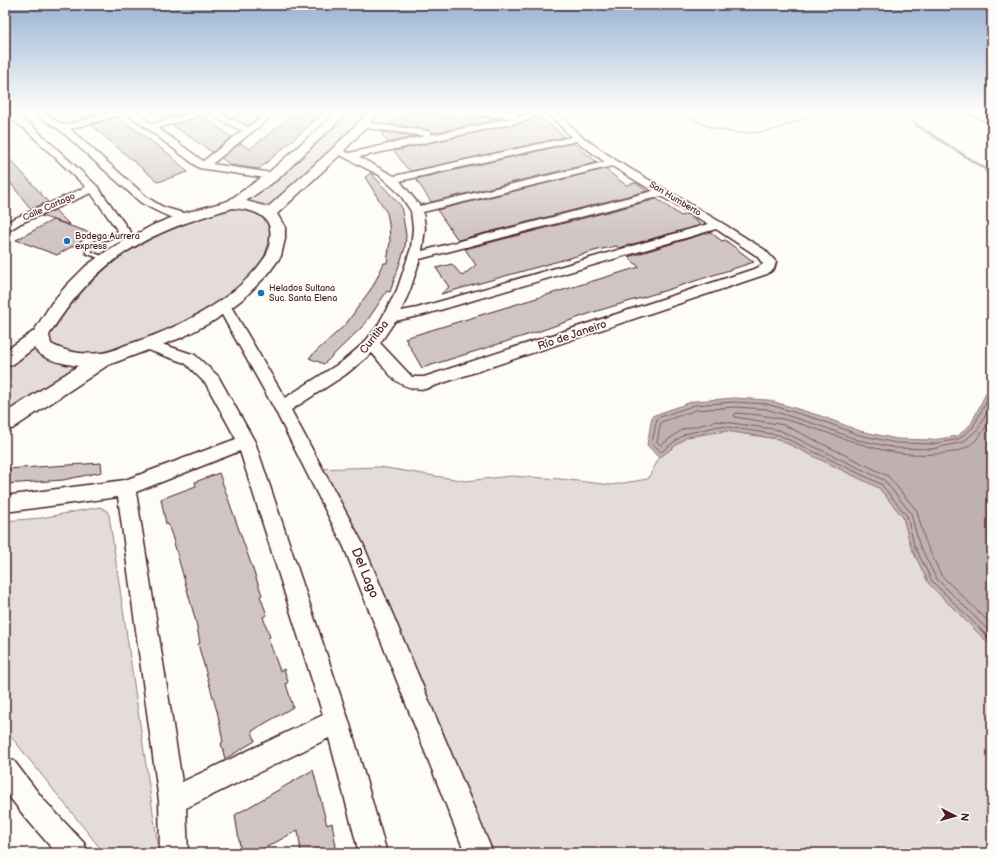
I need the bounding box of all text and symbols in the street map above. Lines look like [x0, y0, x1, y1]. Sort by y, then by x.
street label: San Humberto [647, 179, 703, 219]
street label: Calle Cartago [21, 191, 77, 223]
place label: Bodega Aurrera express [75, 231, 140, 252]
marker: Bodega Aurrera express [62, 236, 72, 246]
place label: Helados Sultana Suc. Santa Elena [269, 283, 337, 304]
marker: Helados Sultana Suc. Santa Elena [256, 288, 266, 298]
street label: Río de Janeiro [536, 317, 608, 353]
street label: Curitiba [357, 318, 391, 356]
street label: Del Lago [348, 546, 382, 600]
north arrow [935, 796, 975, 836]
text: N [958, 812, 971, 822]

